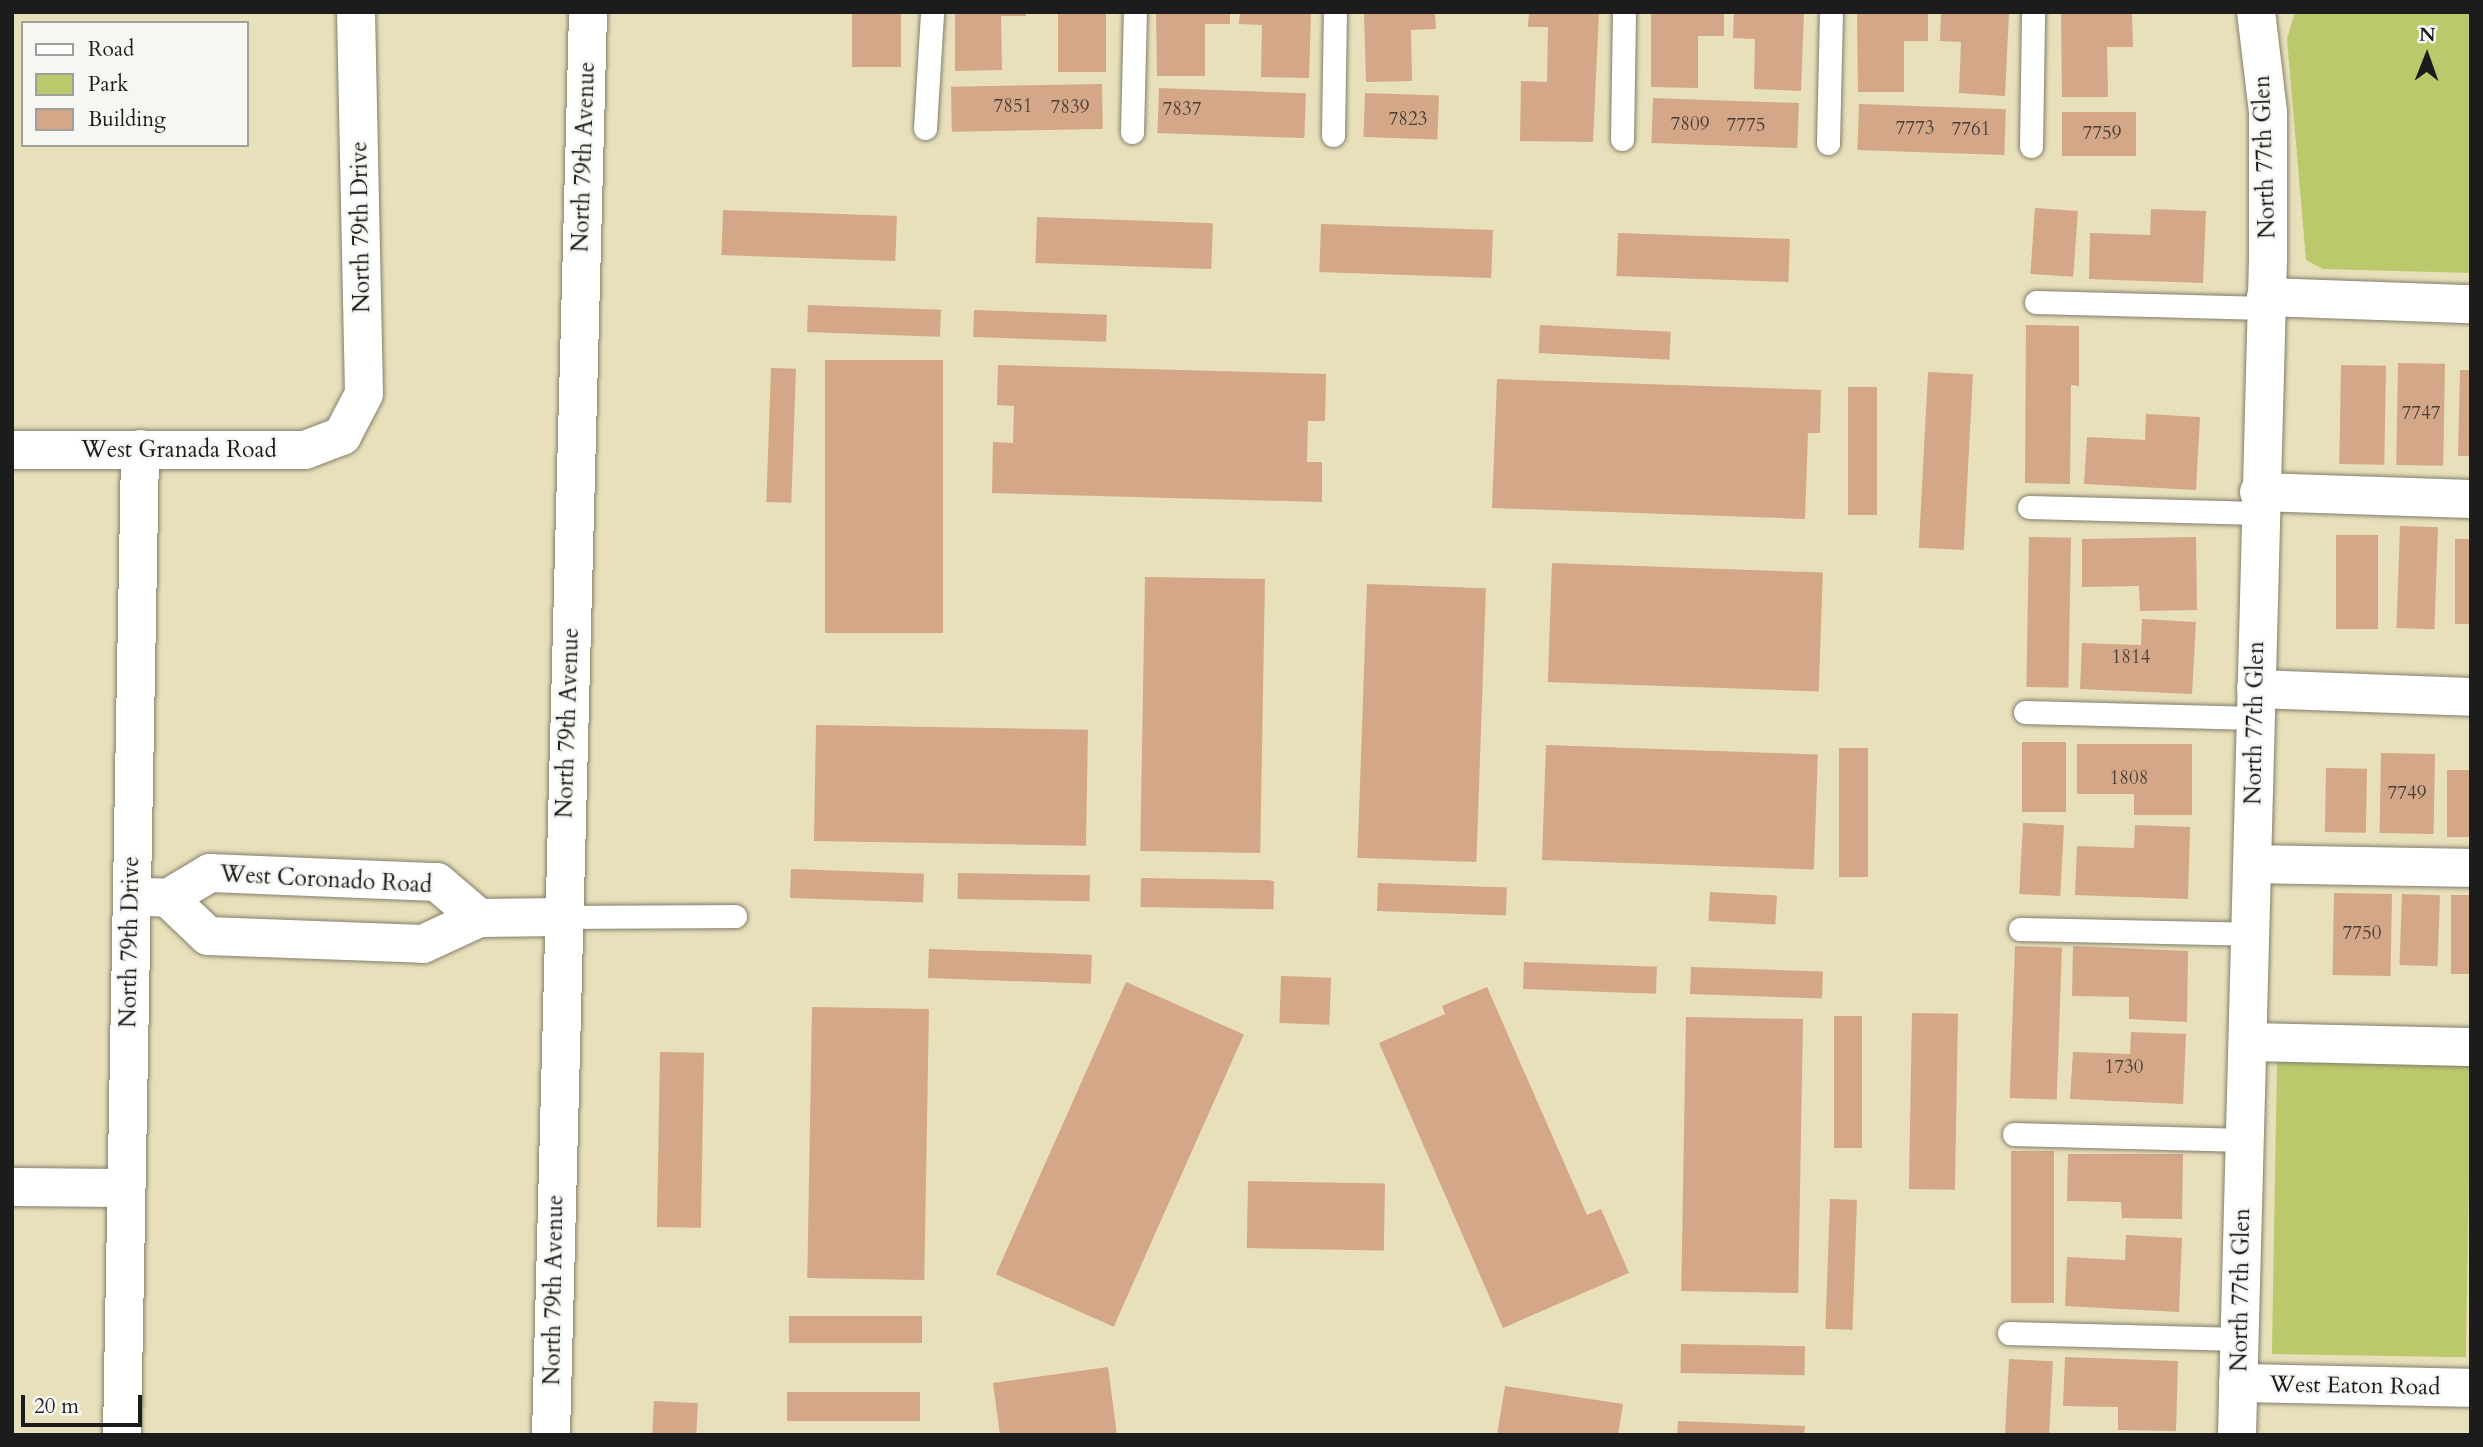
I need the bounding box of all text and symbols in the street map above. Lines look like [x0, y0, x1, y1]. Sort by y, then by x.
legend [21, 21, 248, 147]
north arrow [2392, 21, 2462, 91]
text: N [2419, 22, 2436, 48]
text: Road [88, 35, 134, 64]
street label: North 79th Avenue [567, 61, 601, 253]
text: Park [88, 70, 128, 99]
street label: North 77th Glen [2248, 75, 2282, 239]
house number: 7851 [994, 96, 1032, 118]
house number: 7839 [1051, 97, 1089, 119]
house number: 7837 [1163, 99, 1201, 121]
text: Building [88, 105, 166, 134]
house number: 7823 [1389, 109, 1427, 131]
house number: 7809 [1671, 114, 1709, 136]
house number: 7775 [1727, 115, 1765, 137]
house number: 7773 [1896, 118, 1934, 140]
house number: 7761 [1952, 119, 1990, 141]
house number: 7759 [2083, 123, 2121, 145]
street label: North 79th Drive [346, 141, 376, 313]
house number: 7747 [2402, 403, 2440, 425]
street label: West Granada Road [81, 436, 277, 464]
street label: North 79th Avenue [551, 627, 585, 819]
street label: North 77th Glen [2240, 641, 2270, 805]
house number: 1814 [2112, 647, 2150, 669]
house number: 1808 [2110, 768, 2148, 790]
house number: 7749 [2388, 783, 2426, 805]
street label: North 79th Drive [115, 856, 145, 1028]
street label: West Coronado Road [219, 861, 433, 899]
house number: 7750 [2343, 923, 2381, 945]
house number: 1730 [2105, 1057, 2143, 1079]
street label: North 79th Avenue [539, 1194, 569, 1386]
street label: North 77th Glen [2226, 1208, 2256, 1372]
street label: West Eaton Road [2269, 1371, 2441, 1401]
scale bar [24, 1380, 145, 1424]
text: 20 m [34, 1392, 79, 1421]

